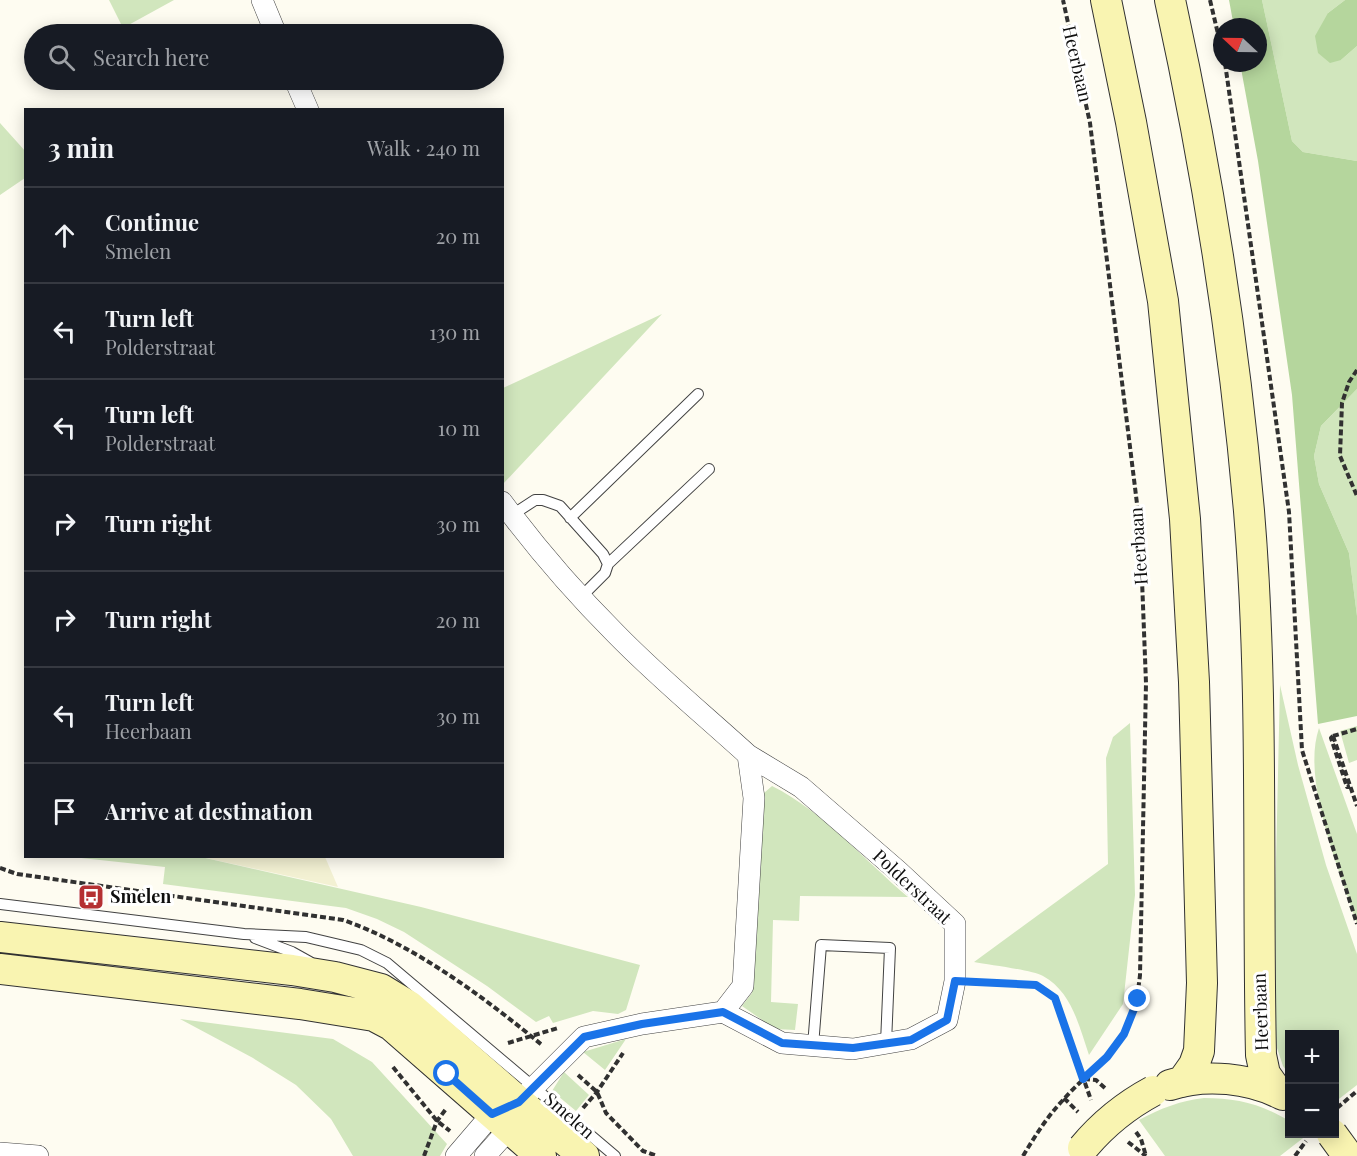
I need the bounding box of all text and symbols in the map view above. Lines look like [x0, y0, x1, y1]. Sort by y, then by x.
north arrow [1213, 18, 1267, 72]
street label: Heerbaan [1058, 23, 1098, 105]
search box [24, 24, 504, 90]
icon: search [45, 41, 78, 74]
text: Search here [93, 42, 209, 72]
text: 3 min [48, 130, 114, 165]
text: Walk · 240 m [367, 134, 480, 161]
text: Continue [105, 207, 199, 237]
icon: ahead [48, 219, 81, 252]
text: 20 m [436, 222, 480, 249]
text: Smelen [105, 237, 171, 264]
text: Turn left [105, 303, 194, 333]
icon: left [48, 315, 81, 348]
text: 130 m [429, 318, 480, 345]
text: Polderstraat [105, 333, 215, 360]
text: Turn left [105, 399, 194, 429]
icon: left [48, 411, 81, 444]
text: 10 m [438, 414, 480, 441]
text: Polderstraat [105, 429, 215, 456]
street label: Heerbaan [1123, 506, 1153, 586]
icon: right [48, 507, 81, 540]
text: Turn right [105, 508, 211, 538]
text: 30 m [436, 510, 480, 537]
icon: right [48, 603, 81, 636]
text: Turn right [105, 604, 211, 634]
text: 20 m [436, 606, 480, 633]
text: Turn left [105, 687, 194, 717]
icon: left [48, 699, 81, 732]
text: 30 m [436, 702, 480, 729]
text: Heerbaan [105, 717, 192, 744]
icon: arrive [48, 795, 81, 828]
text: Arrive at destination [105, 796, 313, 826]
street label: Polderstraat [868, 844, 958, 929]
bus stop icon: Smelen [76, 882, 106, 912]
place label: Smelen [110, 884, 171, 908]
street label: Heerbaan [1247, 972, 1273, 1051]
route end [1124, 985, 1150, 1011]
map controls [1285, 1030, 1339, 1138]
button: + [1285, 1030, 1339, 1084]
route start [433, 1060, 459, 1086]
button: − [1285, 1084, 1339, 1138]
street label: Smelen [539, 1087, 600, 1144]

